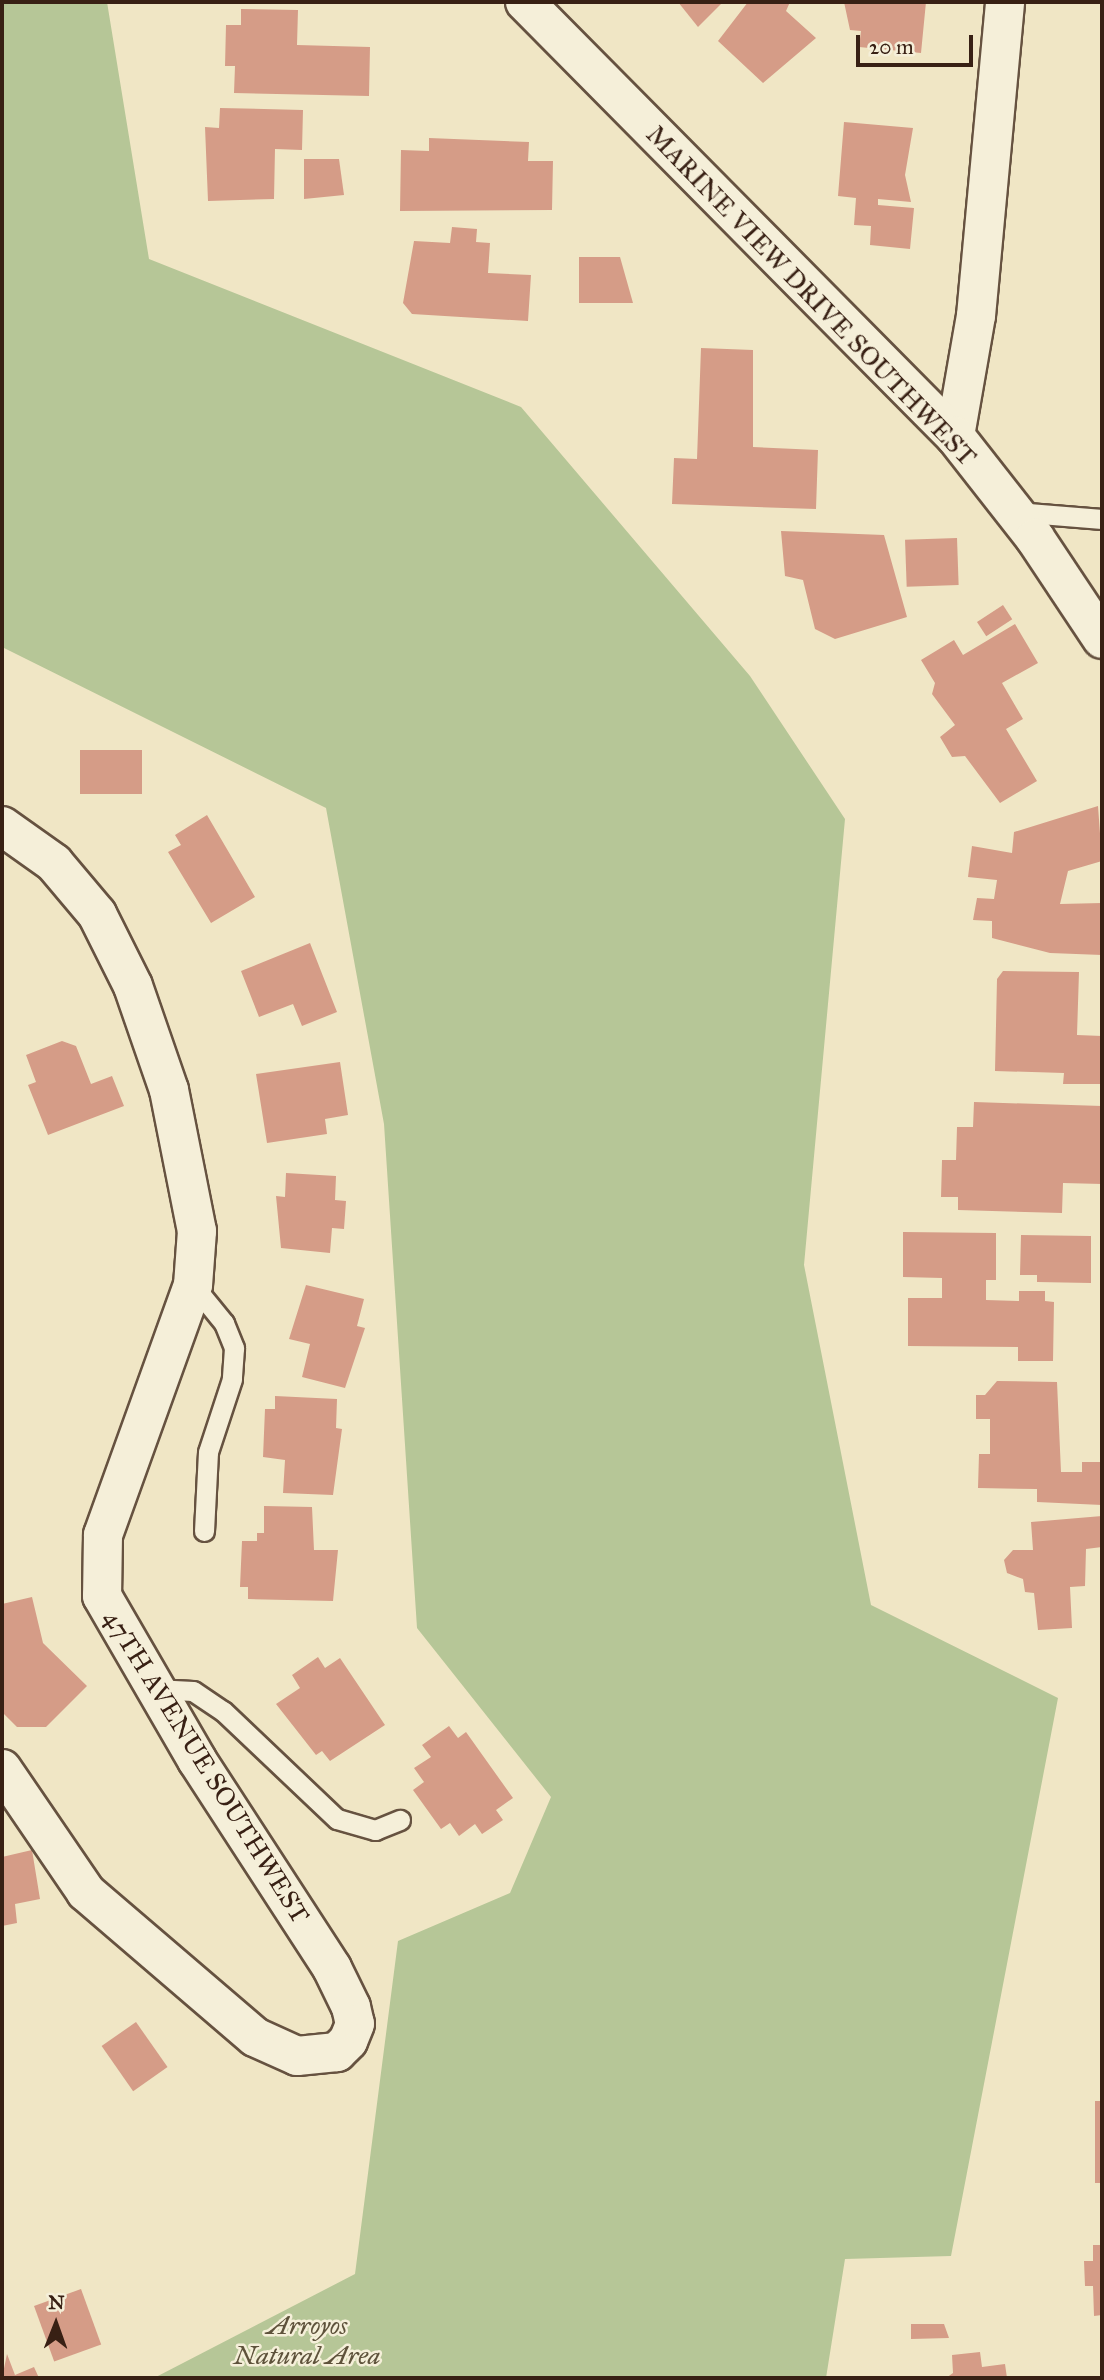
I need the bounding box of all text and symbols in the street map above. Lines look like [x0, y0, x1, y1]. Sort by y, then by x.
scale bar [859, 21, 976, 65]
text: 20 m [869, 34, 914, 60]
street label: MARINE VIEW DRIVE SOUTHWEST [640, 119, 982, 473]
street label: 47TH AVENUE SOUTHWEST [96, 1605, 316, 1929]
north arrow [21, 2289, 91, 2359]
text: N [48, 2291, 65, 2314]
park label: Arroyos Natural Area [234, 2310, 380, 2372]

